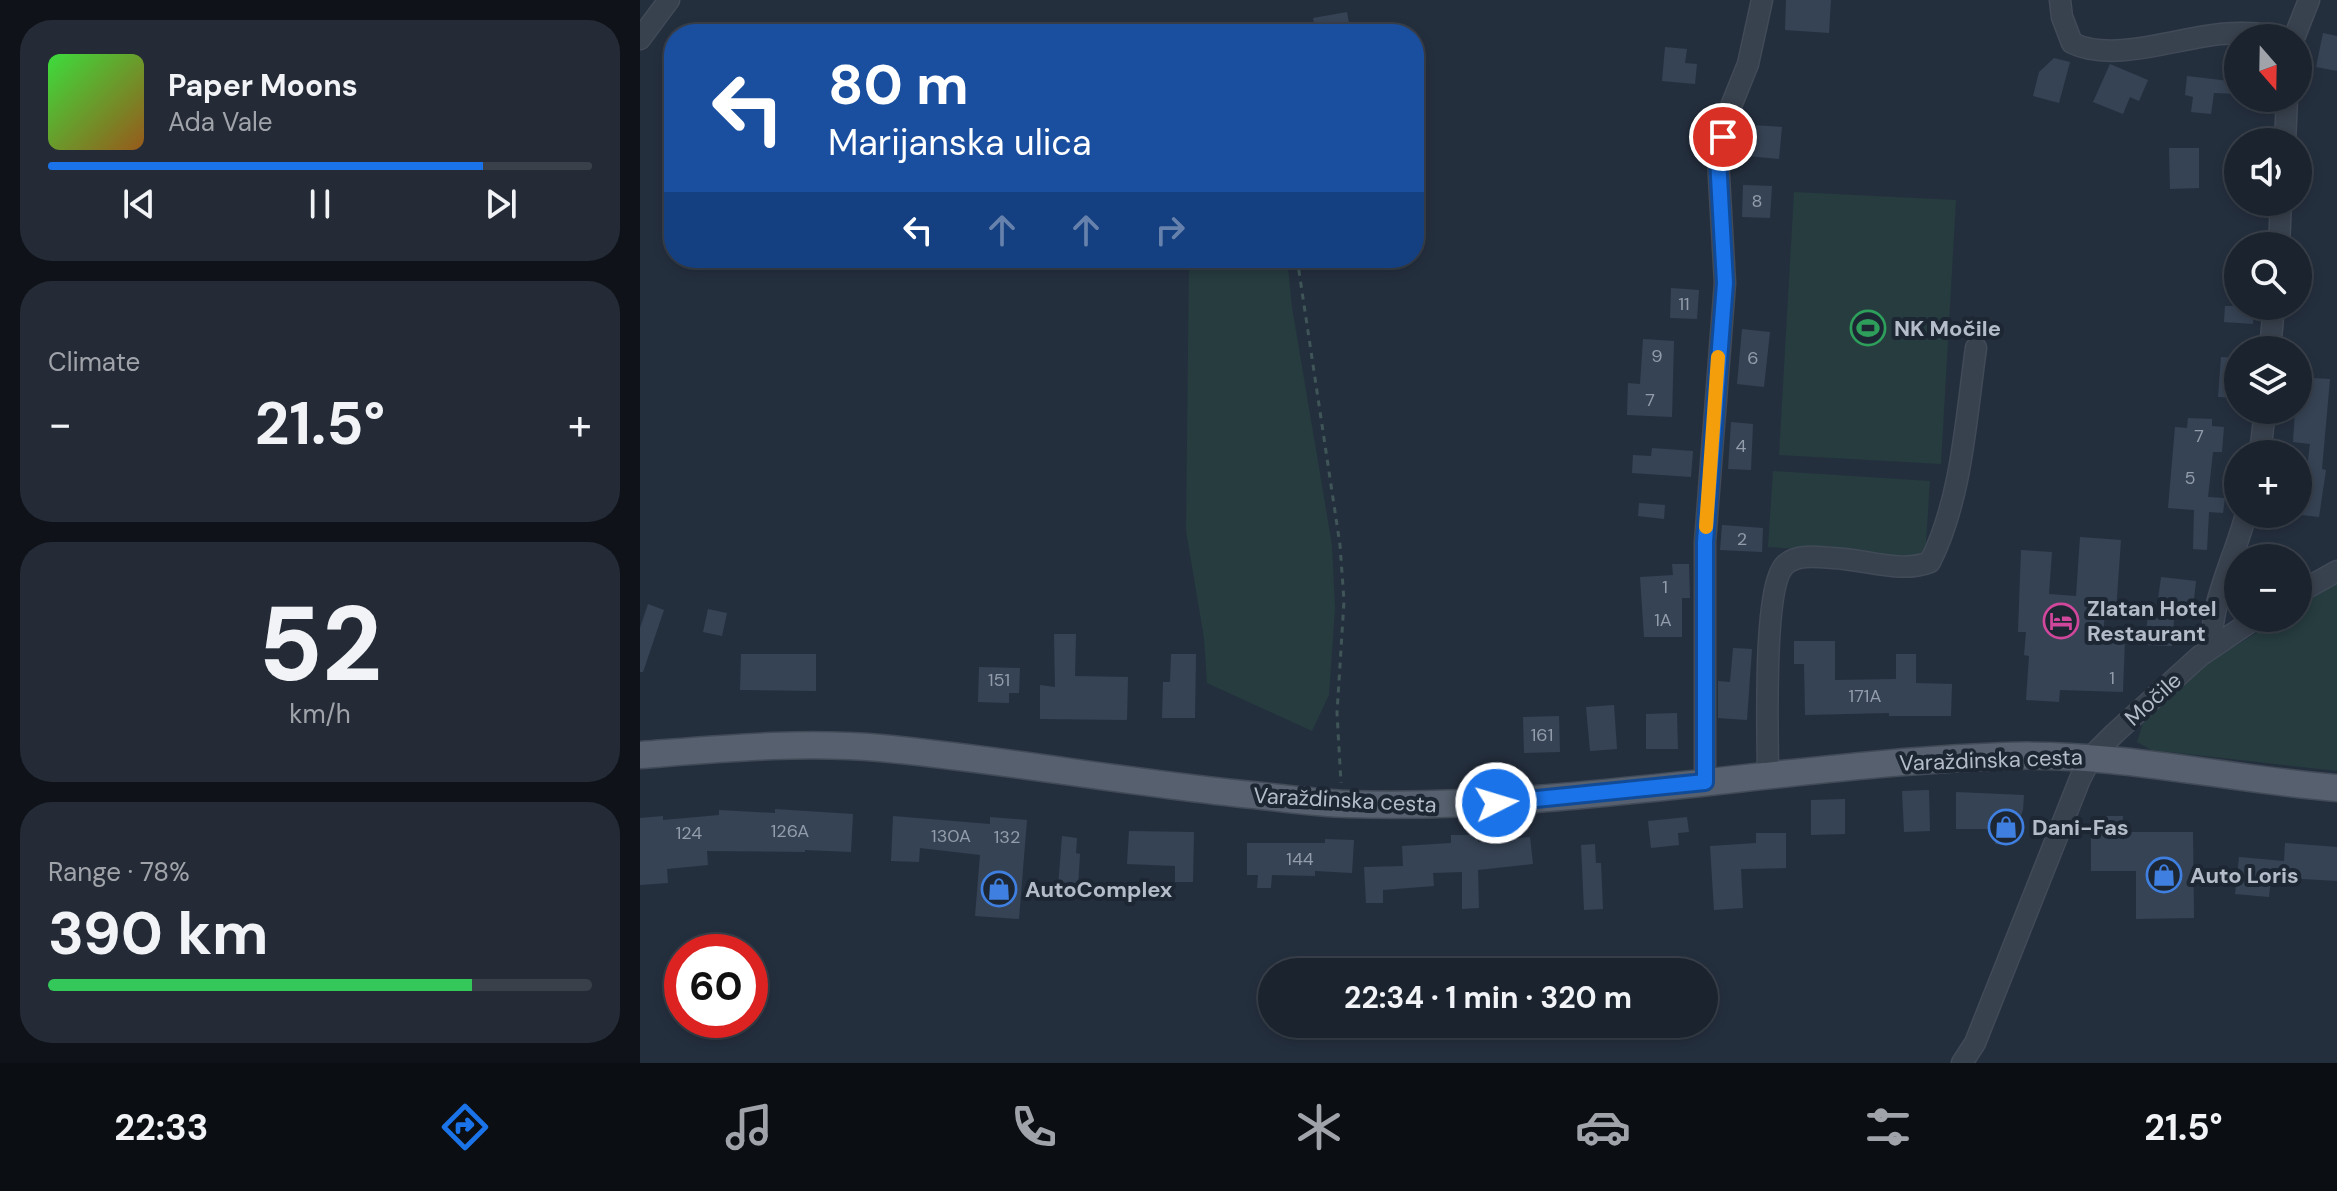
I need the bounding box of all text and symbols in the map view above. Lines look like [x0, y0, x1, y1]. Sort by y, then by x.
north arrow [2224, 24, 2312, 112]
map controls [2224, 24, 2312, 632]
text: 80 m [828, 48, 969, 121]
icon: left [696, 56, 800, 160]
text: Paper Moons [168, 66, 358, 105]
pin [1689, 103, 1757, 171]
text: Ada Vale [168, 105, 273, 139]
icon: arrive [1701, 115, 1745, 159]
text: Marijanska ulica [828, 119, 1092, 166]
button: sound [2224, 128, 2312, 216]
icon: previous [117, 182, 161, 226]
icon: pause [298, 182, 342, 226]
icon: next [479, 182, 523, 226]
house number: 8 [1752, 189, 1762, 213]
icon: left [896, 208, 940, 252]
icon: ahead [980, 208, 1024, 252]
icon: ahead [1064, 208, 1108, 252]
icon: right [1148, 208, 1192, 252]
button: search [2224, 232, 2312, 320]
house number: 11 [1678, 292, 1690, 316]
sports icon: NK Močile [1849, 309, 1887, 347]
place label: NK Močile [1894, 314, 2001, 343]
button: layers [2224, 336, 2312, 424]
house number: 9 [1651, 344, 1663, 368]
text: Climate [48, 345, 140, 379]
house number: 6 [1747, 346, 1759, 370]
text: 21.5° [255, 384, 385, 463]
house number: 7 [1645, 388, 1655, 412]
text: − [48, 395, 72, 453]
text: + [568, 395, 592, 453]
house number: 7 [2194, 424, 2204, 448]
house number: 4 [1736, 434, 1747, 458]
button: + [2224, 440, 2312, 528]
house number: 5 [2185, 466, 2195, 490]
house number: 2 [1737, 527, 1747, 551]
button: − [2224, 544, 2312, 632]
house number: 1 [1662, 575, 1668, 599]
text: 52 [258, 577, 382, 712]
place label: Zlatan Hotel Restaurant [2087, 594, 2217, 648]
hotel icon: Zlatan Hotel Restaurant [2042, 602, 2080, 640]
house number: 1A [1654, 608, 1672, 632]
house number: 1 [2109, 666, 2115, 690]
street label: Močile [2118, 666, 2188, 732]
house number: 151 [988, 668, 1010, 692]
house number: 171A [1849, 684, 1881, 708]
text: km/h [289, 697, 351, 731]
house number: 161 [1531, 723, 1553, 747]
street label: Varaždinska cesta [1899, 742, 2083, 778]
position arrow [1454, 761, 1538, 845]
street label: Varaždinska cesta [1253, 781, 1437, 819]
shop icon: Dani-Fas [1987, 808, 2025, 846]
place label: Dani-Fas [2032, 813, 2129, 842]
house number: 126A [771, 819, 809, 843]
house number: 124 [676, 821, 702, 845]
house number: 130A [931, 824, 971, 848]
house number: 132 [994, 825, 1020, 849]
house number: 144 [1286, 847, 1314, 871]
text: Range · 78% [48, 855, 190, 889]
shop icon: Auto Loris [2145, 856, 2183, 894]
place label: Auto Loris [2190, 861, 2299, 890]
shop icon: AutoComplex [980, 870, 1018, 908]
place label: AutoComplex [1025, 875, 1173, 904]
text: 390 km [48, 894, 268, 973]
speed limit sign: 60 [664, 934, 768, 1038]
text: 22:34 · 1 min · 320 m [1344, 978, 1632, 1017]
icon: directions [437, 1099, 493, 1155]
icon: music [721, 1099, 777, 1155]
icon: phone [1006, 1099, 1062, 1155]
icon: climate [1291, 1099, 1347, 1155]
icon: car [1575, 1099, 1631, 1155]
icon: filters [1860, 1099, 1916, 1155]
text: 22:33 [114, 1104, 208, 1151]
text: 21.5° [2144, 1104, 2223, 1151]

